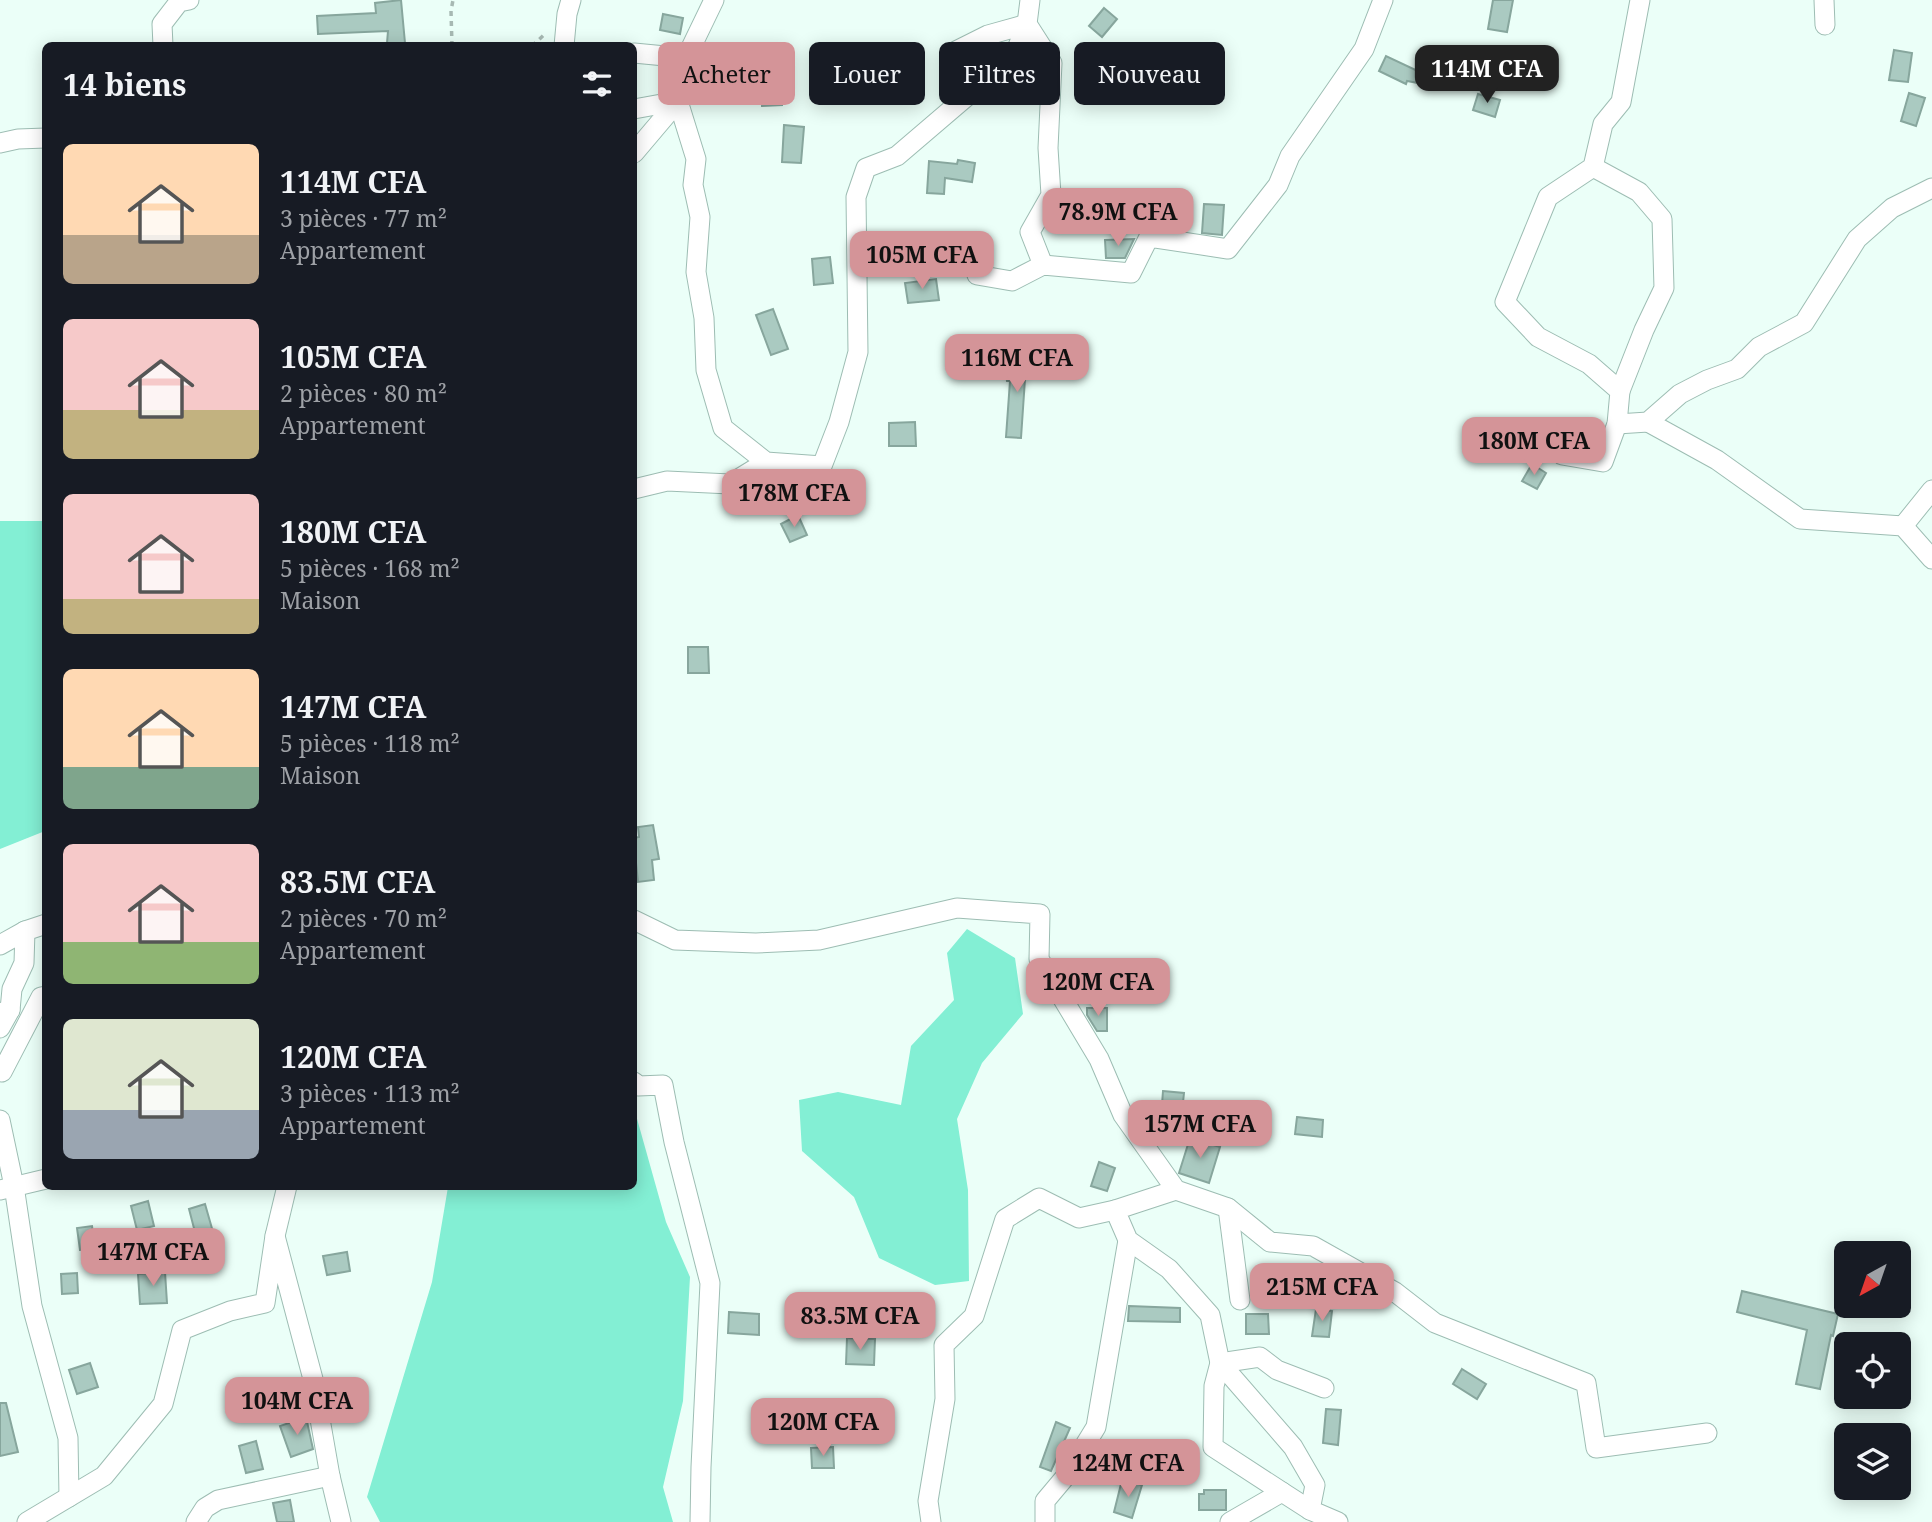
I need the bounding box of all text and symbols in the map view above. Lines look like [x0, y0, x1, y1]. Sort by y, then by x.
chip: Acheter [658, 42, 795, 105]
chip: Louer [809, 42, 925, 105]
chip: Filtres [939, 42, 1060, 105]
chip: Nouveau [1074, 42, 1225, 105]
pin: 114M CFA [1415, 46, 1559, 105]
text: 114M CFA [1431, 52, 1543, 84]
text: 14 biens [63, 64, 186, 105]
icon: filters [578, 65, 616, 103]
text: 114M CFA [280, 161, 426, 202]
icon: home [119, 172, 203, 256]
pin: 78.9M CFA [1038, 188, 1198, 248]
text: 78.9M CFA [1058, 195, 1178, 227]
text: 3 pièces · 77 m² [280, 202, 447, 234]
pin: 105M CFA [850, 232, 994, 291]
text: Appartement [280, 234, 426, 266]
text: 105M CFA [866, 238, 978, 270]
pin: 116M CFA [945, 334, 1089, 394]
text: 105M CFA [280, 336, 426, 377]
text: 116M CFA [961, 341, 1073, 373]
icon: home [119, 347, 203, 431]
text: 2 pièces · 80 m² [280, 377, 447, 409]
text: Appartement [280, 409, 426, 441]
pin: 180M CFA [1462, 418, 1606, 477]
text: 180M CFA [1478, 424, 1590, 456]
pin: 178M CFA [722, 470, 866, 529]
text: 178M CFA [738, 476, 850, 508]
text: 180M CFA [280, 511, 426, 552]
icon: home [119, 522, 203, 606]
text: 5 pièces · 168 m² [280, 552, 460, 584]
text: Maison [280, 584, 360, 616]
text: 147M CFA [280, 686, 426, 727]
icon: home [119, 697, 203, 781]
text: 5 pièces · 118 m² [280, 727, 460, 759]
text: Maison [280, 759, 360, 791]
text: 83.5M CFA [280, 861, 435, 902]
icon: home [119, 872, 203, 956]
text: 2 pièces · 70 m² [280, 902, 447, 934]
text: Appartement [280, 934, 426, 966]
pin: 120M CFA [1026, 958, 1170, 1018]
text: 120M CFA [1042, 965, 1154, 997]
text: 120M CFA [280, 1036, 426, 1077]
icon: home [119, 1047, 203, 1131]
text: 3 pièces · 113 m² [280, 1077, 460, 1109]
pin: 157M CFA [1128, 1100, 1272, 1160]
text: 157M CFA [1144, 1107, 1256, 1139]
text: Appartement [280, 1109, 426, 1141]
pin: 147M CFA [81, 1228, 225, 1288]
text: 147M CFA [97, 1235, 209, 1267]
north arrow [1834, 1241, 1911, 1318]
map controls [1834, 1241, 1911, 1500]
pin: 215M CFA [1250, 1264, 1394, 1323]
text: 215M CFA [1266, 1270, 1378, 1302]
pin: 83.5M CFA [780, 1292, 940, 1352]
text: 83.5M CFA [800, 1299, 920, 1331]
button: locate [1834, 1332, 1911, 1409]
pin: 104M CFA [225, 1378, 369, 1437]
text: 104M CFA [241, 1384, 353, 1416]
pin: 120M CFA [751, 1398, 895, 1458]
text: 120M CFA [767, 1405, 879, 1437]
button: layers [1834, 1423, 1911, 1500]
pin: 124M CFA [1056, 1440, 1200, 1499]
text: 124M CFA [1072, 1446, 1184, 1478]

